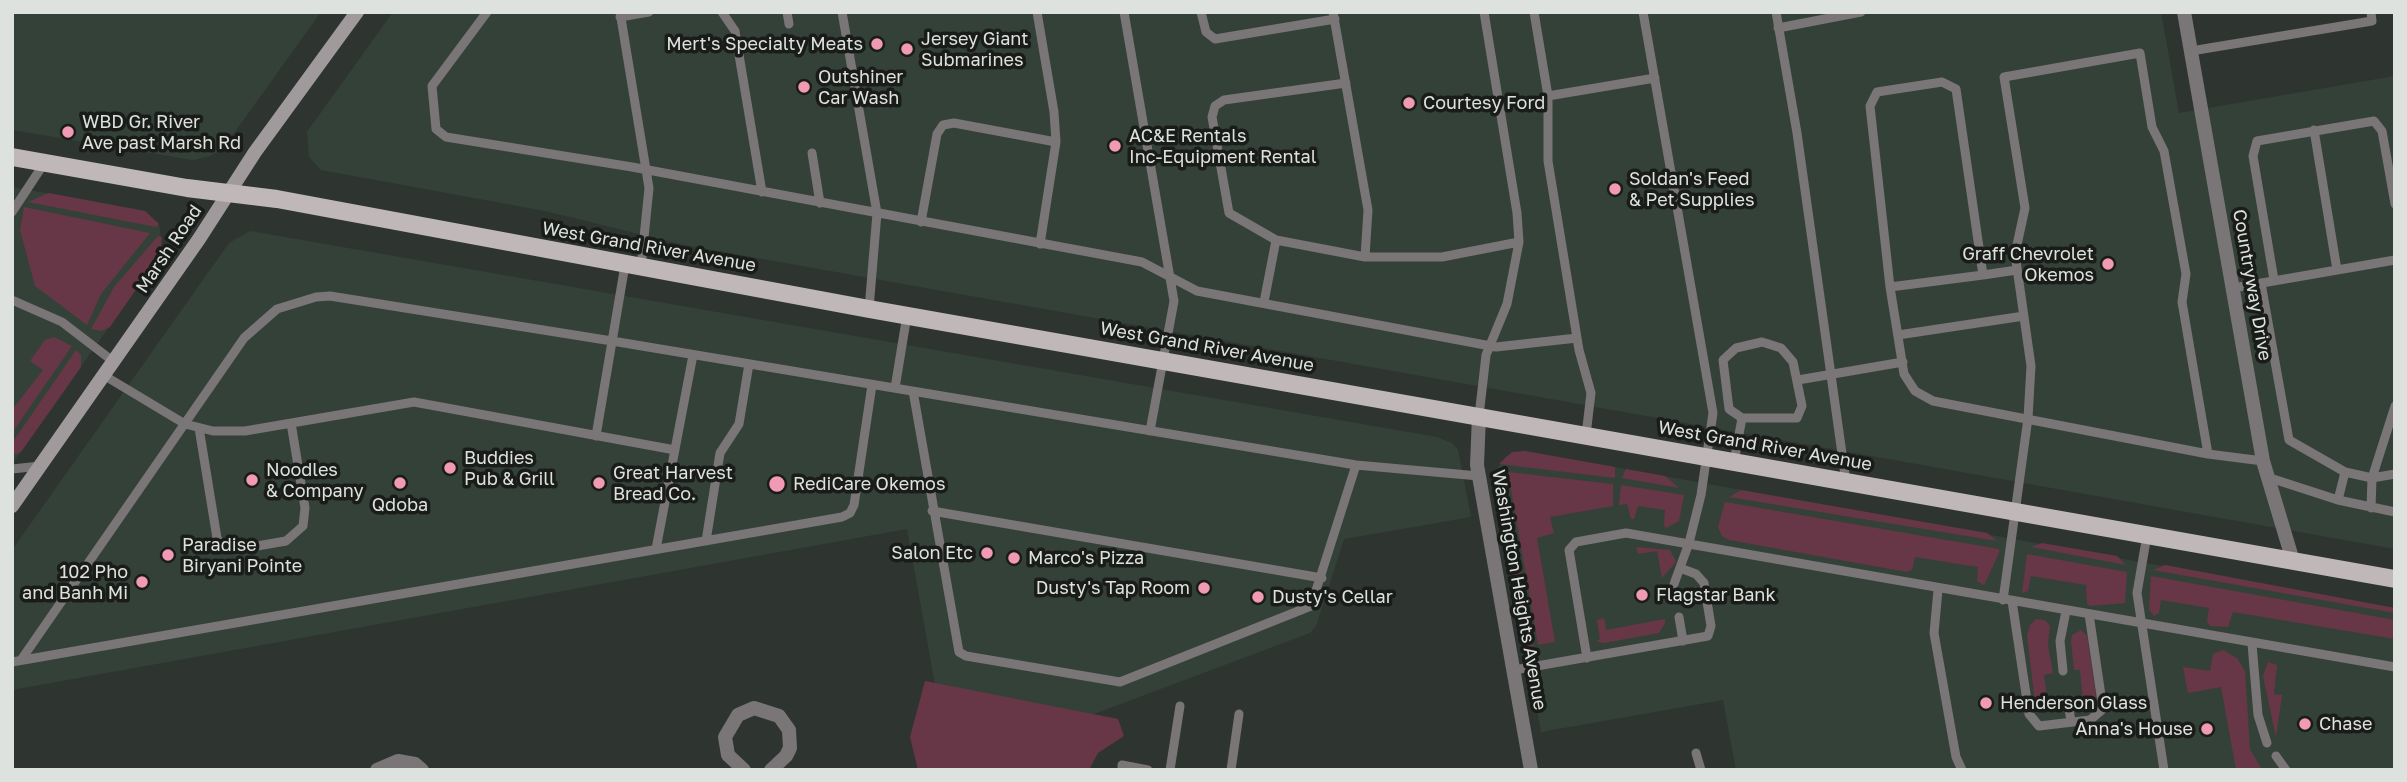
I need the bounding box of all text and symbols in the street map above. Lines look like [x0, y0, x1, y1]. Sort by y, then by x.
place label: Jersey Giant Submarines [921, 28, 1028, 70]
place label: Mert's Specialty Meats [666, 33, 863, 55]
marker: Mert's Specialty Meats [869, 36, 885, 52]
marker: Jersey Giant Submarines [899, 41, 915, 57]
place label: Outshiner Car Wash [818, 66, 903, 108]
marker: Outshiner Car Wash [796, 79, 812, 95]
place label: Courtesy Ford [1423, 92, 1545, 114]
marker: Courtesy Ford [1401, 95, 1417, 111]
place label: WBD Gr. River Ave past Marsh Rd [82, 111, 241, 154]
marker: WBD Gr. River Ave past Marsh Rd [60, 124, 76, 140]
place label: AC&E Rentals Inc-Equipment Rental [1129, 125, 1317, 168]
marker: AC&E Rentals Inc-Equipment Rental [1107, 138, 1123, 154]
place label: Soldan's Feed & Pet Supplies [1629, 168, 1754, 210]
marker: Soldan's Feed & Pet Supplies [1607, 181, 1623, 197]
street label: Marsh Road [132, 201, 206, 297]
street label: Countryway Drive [2228, 208, 2276, 362]
street label: West Grand River Avenue [540, 218, 758, 276]
place label: Graff Chevrolet Okemos [1962, 243, 2094, 286]
marker: Graff Chevrolet Okemos [2100, 256, 2116, 272]
street label: West Grand River Avenue [1098, 318, 1316, 376]
street label: West Grand River Avenue [1656, 417, 1874, 475]
place label: Buddies Pub & Grill [464, 447, 555, 490]
place label: Noodles & Company [266, 459, 364, 502]
marker: Buddies Pub & Grill [442, 460, 458, 476]
place label: Great Harvest Bread Co. [613, 462, 733, 504]
street label: Washington Heights Avenue [1487, 468, 1551, 712]
marker: Noodles & Company [244, 472, 260, 488]
place label: RediCare Okemos [793, 473, 945, 495]
marker: RediCare Okemos [767, 474, 787, 494]
marker: Qdoba [392, 475, 408, 491]
marker: Great Harvest Bread Co. [591, 475, 607, 491]
place label: Qdoba [372, 494, 428, 516]
place label: Paradise Biryani Pointe [182, 534, 302, 576]
place label: Salon Etc [891, 542, 973, 564]
marker: Salon Etc [979, 545, 995, 561]
marker: Paradise Biryani Pointe [160, 547, 176, 563]
place label: Marco's Pizza [1028, 547, 1144, 569]
marker: Marco's Pizza [1006, 550, 1022, 566]
place label: 102 Pho and Banh Mi [22, 561, 128, 604]
marker: 102 Pho and Banh Mi [134, 574, 150, 590]
place label: Dusty's Tap Room [1036, 577, 1190, 599]
marker: Dusty's Tap Room [1196, 580, 1212, 596]
place label: Flagstar Bank [1656, 584, 1776, 606]
place label: Dusty's Cellar [1272, 586, 1393, 608]
marker: Flagstar Bank [1634, 587, 1650, 603]
marker: Dusty's Cellar [1250, 589, 1266, 605]
place label: Henderson Glass [2000, 692, 2147, 714]
marker: Henderson Glass [1978, 695, 1994, 711]
place label: Chase [2319, 713, 2372, 735]
marker: Chase [2297, 716, 2313, 732]
place label: Anna's House [2075, 718, 2193, 740]
marker: Anna's House [2199, 721, 2215, 737]

